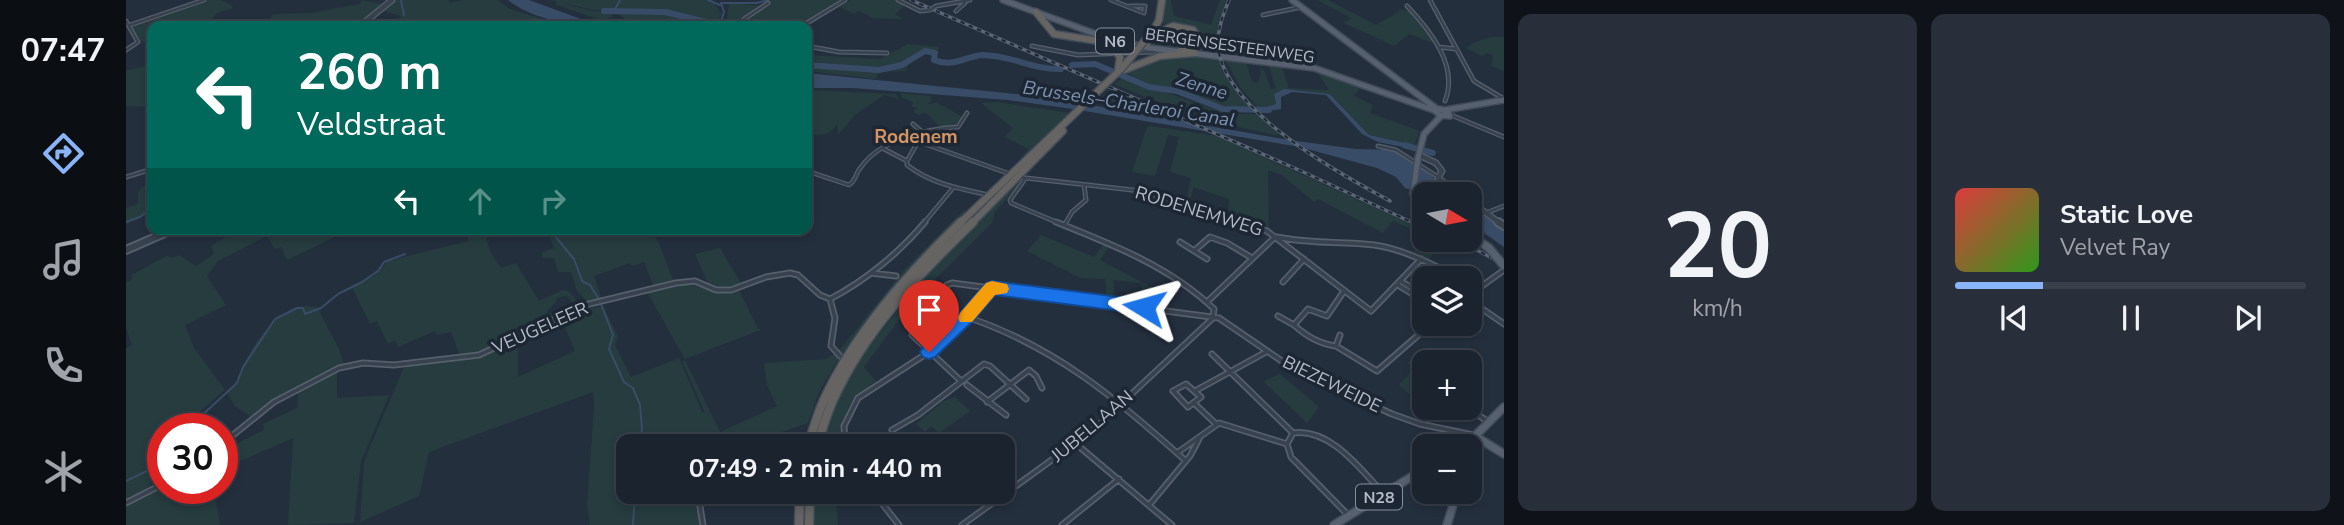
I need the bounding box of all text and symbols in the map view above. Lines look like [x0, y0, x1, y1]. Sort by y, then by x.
street label: BERGENSESTEENWEG [1144, 23, 1316, 69]
road number: N6 [1096, 28, 1134, 54]
text: 07:47 [21, 29, 105, 72]
text: 260 m [297, 39, 441, 106]
icon: left [182, 49, 273, 140]
water label: Zenne [1173, 66, 1231, 106]
water label: Brussels–Charleroi Canal [1021, 74, 1237, 134]
text: Veldstraat [297, 103, 445, 146]
district label: Rodenem [874, 124, 958, 150]
icon: directions [39, 129, 88, 178]
street label: RODENEMWEG [1132, 180, 1266, 242]
icon: left [388, 182, 426, 220]
icon: ahead [461, 182, 499, 220]
icon: right [534, 182, 572, 220]
north arrow [1412, 182, 1482, 252]
map controls [1412, 182, 1482, 504]
text: 20 [1663, 185, 1772, 309]
text: Static Love [2060, 197, 2193, 232]
text: Velvet Ray [2060, 232, 2170, 263]
icon: music [39, 235, 88, 284]
button: layers [1412, 266, 1482, 336]
position arrow [1107, 270, 1181, 344]
pin [899, 280, 959, 352]
icon: arrive [910, 291, 948, 329]
text: km/h [1692, 293, 1743, 324]
street label: VEUGELEER [487, 296, 592, 360]
icon: previous [1995, 299, 2033, 337]
icon: pause [2112, 299, 2150, 337]
icon: next [2229, 299, 2267, 337]
icon: phone [39, 341, 88, 390]
street label: BIEZEWEIDE [1279, 350, 1385, 418]
button: + [1412, 350, 1482, 420]
street label: JUBELLAAN [1045, 385, 1138, 468]
speed limit sign: 30 [147, 413, 238, 504]
button: − [1412, 434, 1482, 504]
icon: climate [39, 447, 88, 496]
text: 07:49 · 2 min · 440 m [689, 451, 942, 486]
road number: N28 [1356, 484, 1402, 510]

